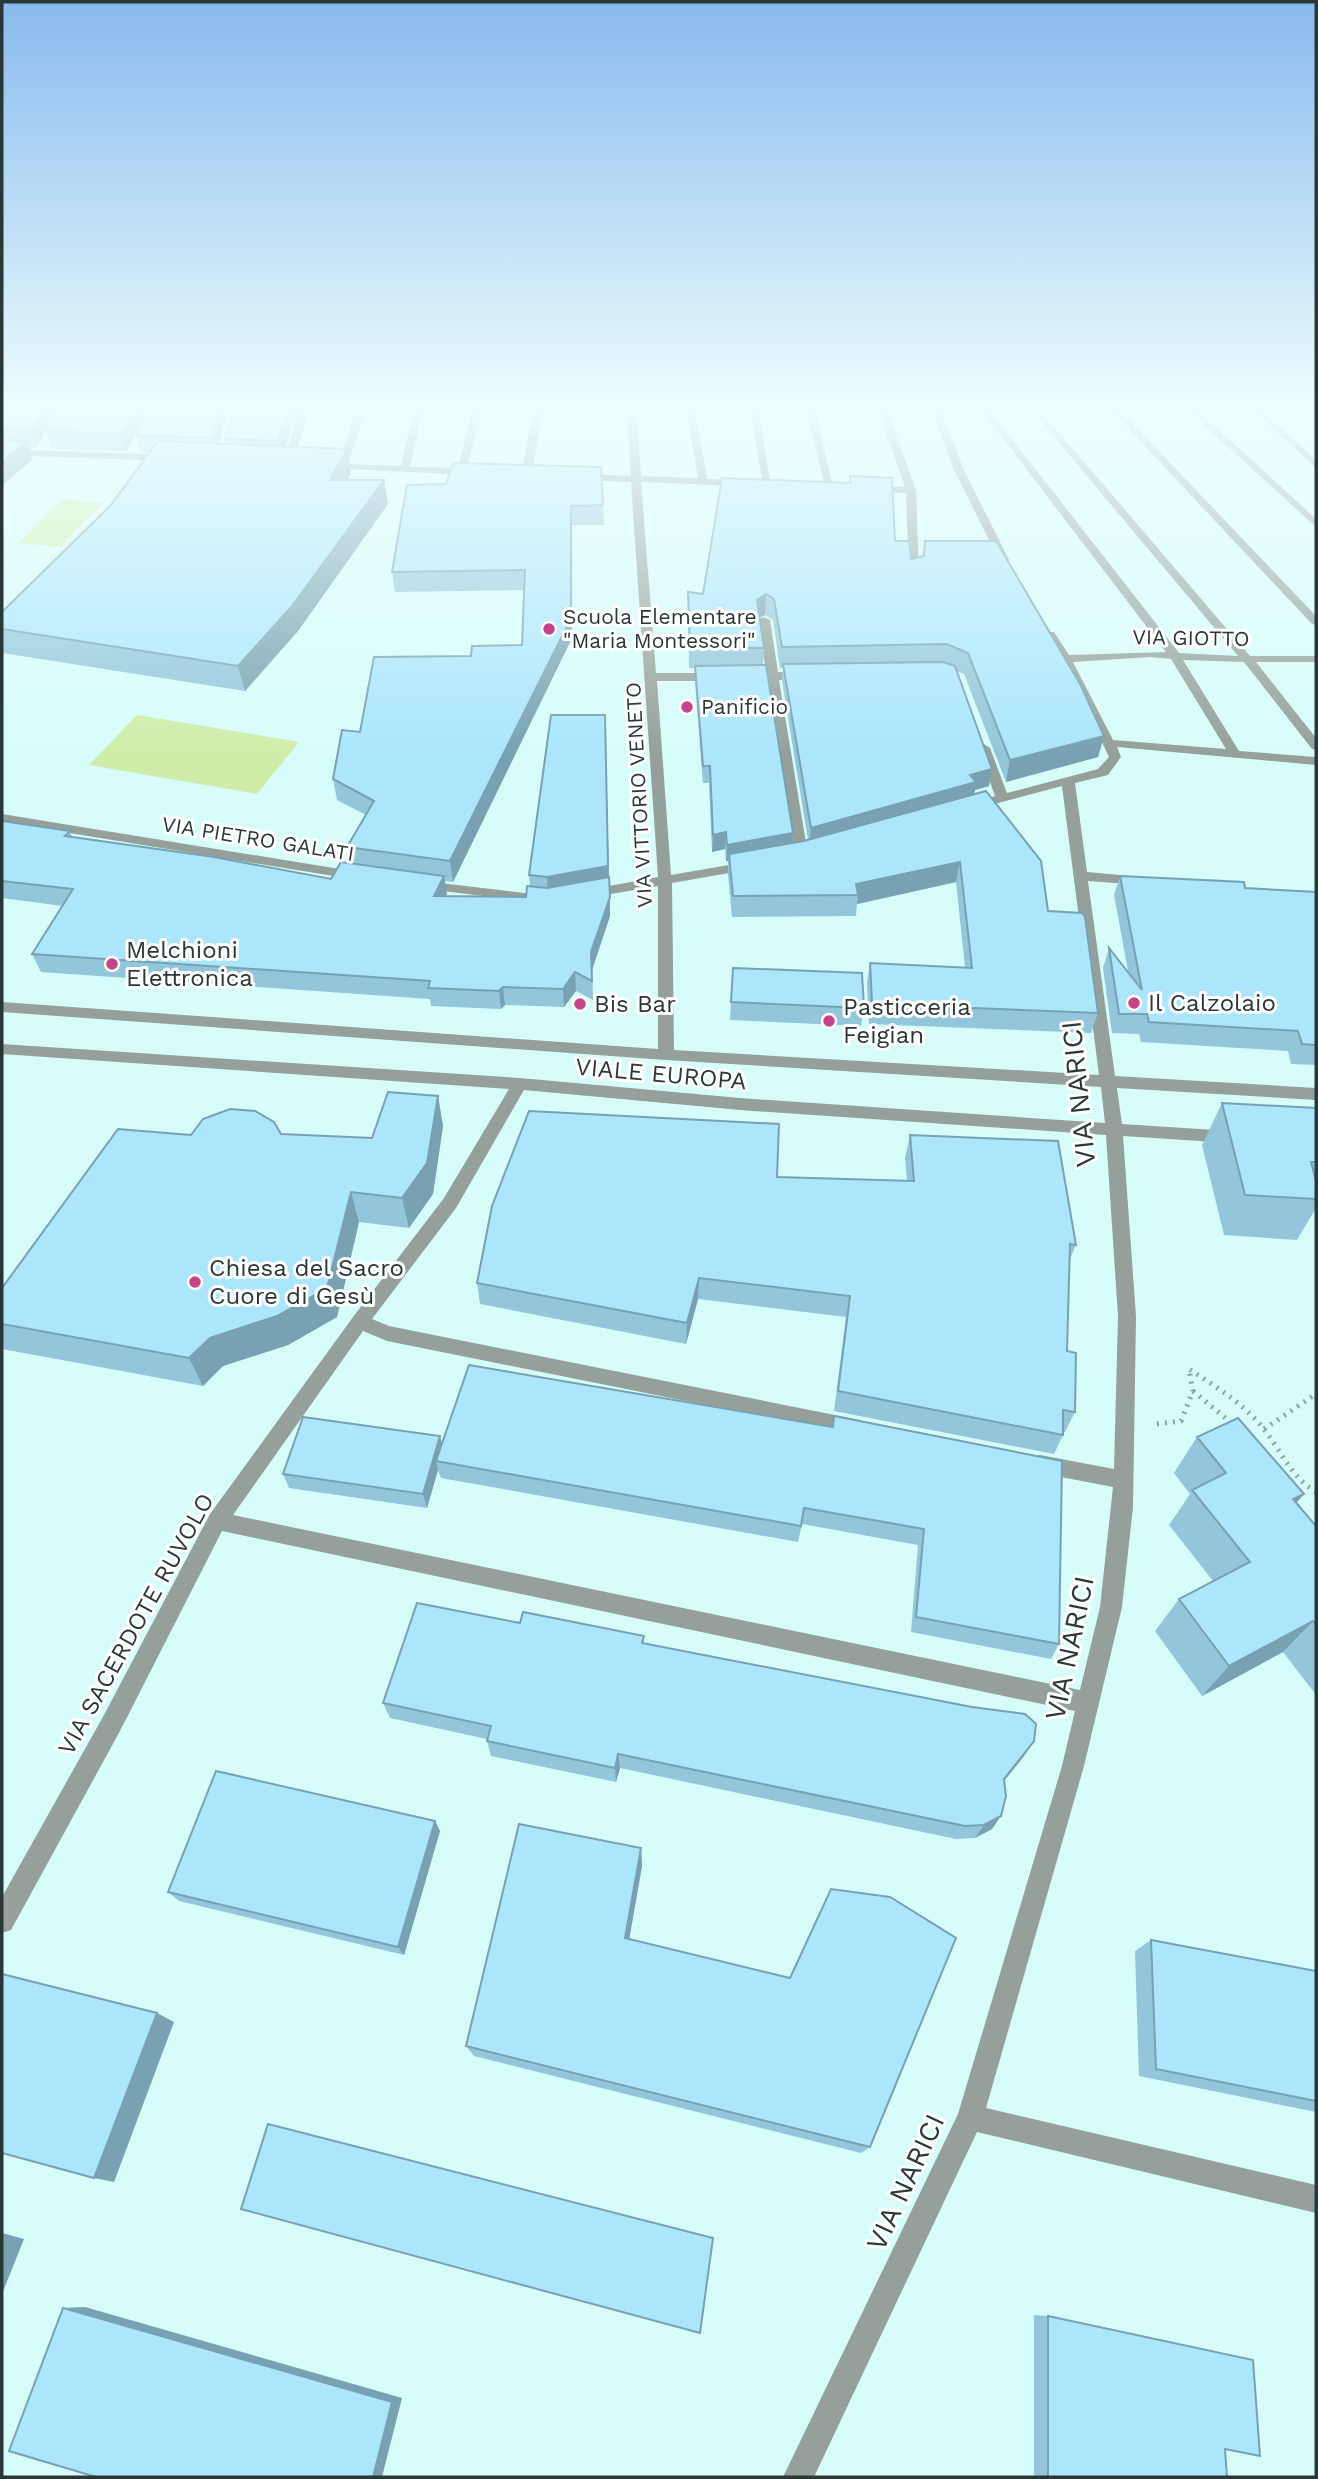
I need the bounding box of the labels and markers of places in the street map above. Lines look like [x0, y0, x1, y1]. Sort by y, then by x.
place label: Scuola Elementare "Maria Montessori" [563, 604, 757, 653]
marker: Scuola Elementare "Maria Montessori" [541, 621, 557, 637]
place label: Panificio [701, 694, 788, 719]
marker: Panificio [679, 699, 695, 715]
place label: Melchioni Elettronica [126, 936, 253, 992]
marker: Melchioni Elettronica [104, 956, 120, 972]
place label: Il Calzolaio [1148, 989, 1276, 1017]
place label: Bis Bar [594, 990, 676, 1018]
place label: Pasticceria Feigian [843, 993, 971, 1049]
marker: Il Calzolaio [1126, 995, 1142, 1011]
marker: Bis Bar [572, 996, 588, 1012]
marker: Pasticceria Feigian [821, 1013, 837, 1029]
place label: Chiesa del Sacro Cuore di Gesù [209, 1254, 404, 1310]
marker: Chiesa del Sacro Cuore di Gesù [187, 1274, 203, 1290]

